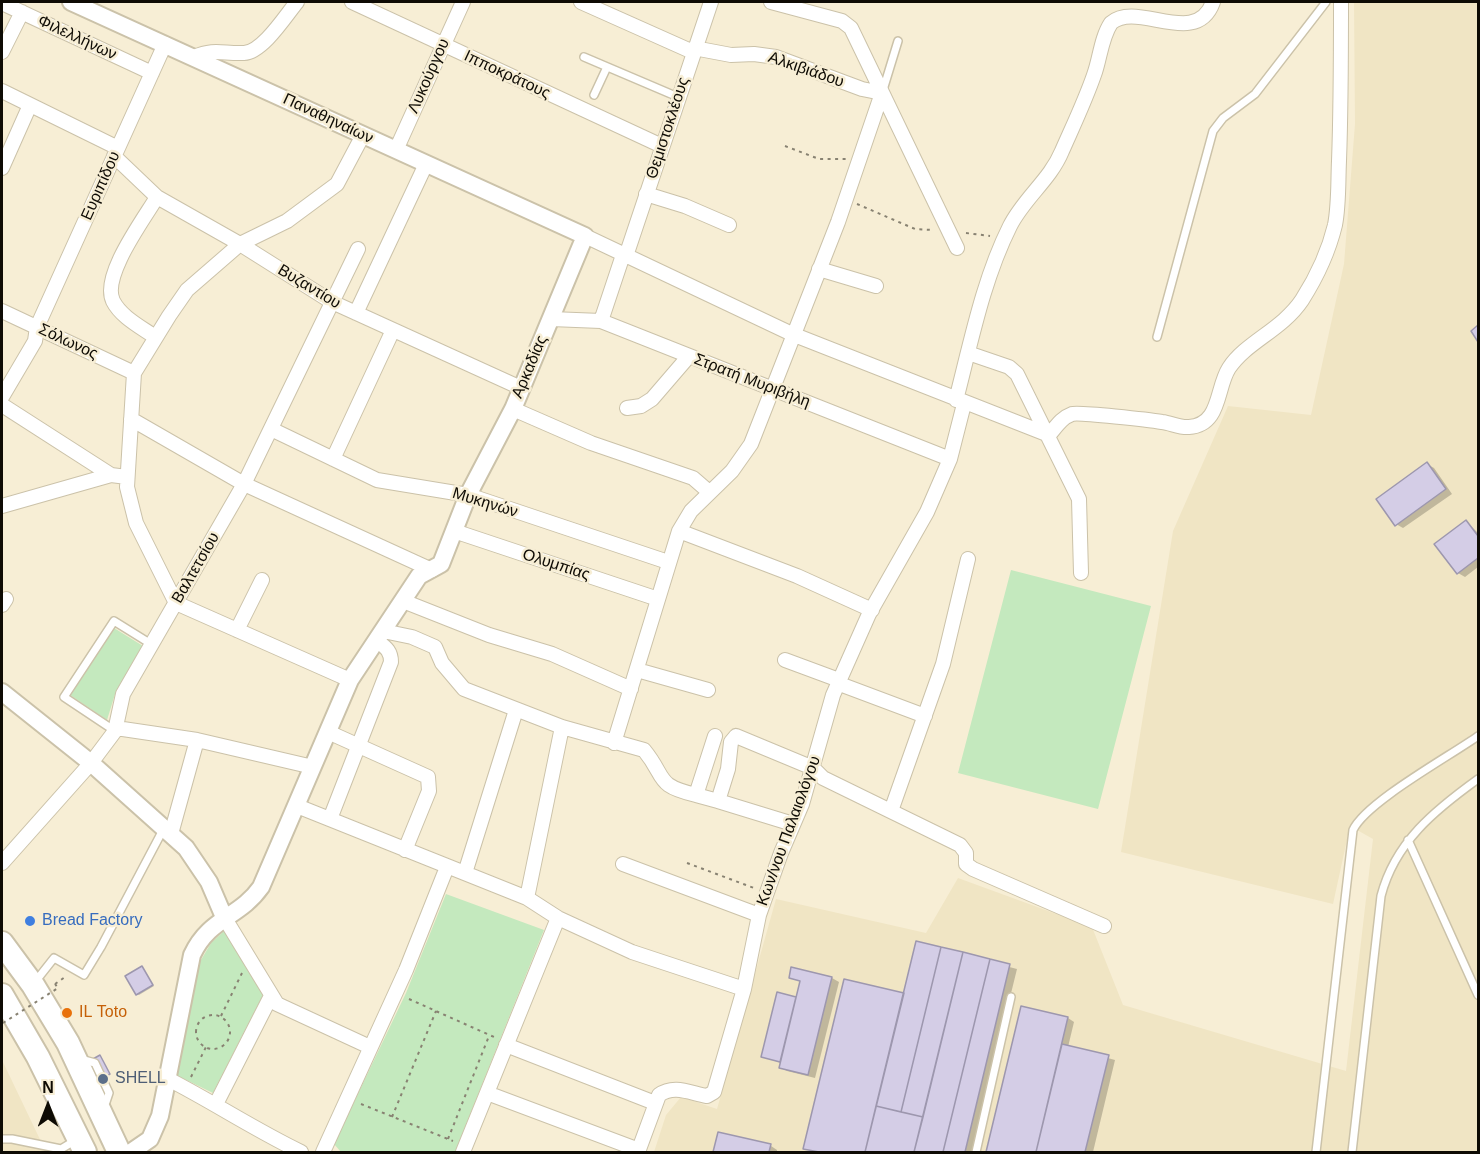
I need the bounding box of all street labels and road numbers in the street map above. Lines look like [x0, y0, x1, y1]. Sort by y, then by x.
street label: Φιλελλήνων [34, 11, 120, 65]
street label: Λυκούργου [404, 36, 454, 116]
street label: Ιπποκράτους [461, 47, 553, 103]
street label: Αλκιβιάδου [766, 48, 846, 92]
street label: Θεμιστοκλέους [643, 75, 693, 181]
street label: Παναθηναίων [280, 90, 376, 148]
street label: Ευριπίδου [77, 149, 125, 223]
street label: Βυζαντίου [274, 261, 344, 313]
street label: Σόλωνος [35, 320, 101, 364]
street label: Αρκαδίας [508, 333, 552, 401]
street label: Στρατή Μυριβήλη [691, 350, 813, 412]
street label: Μυκηνών [450, 484, 520, 522]
street label: Βαλτετσίου [168, 529, 224, 607]
street label: Ολυμπίας [520, 545, 592, 585]
street label: Κων/νου Παλαιολόγου [753, 754, 825, 908]

